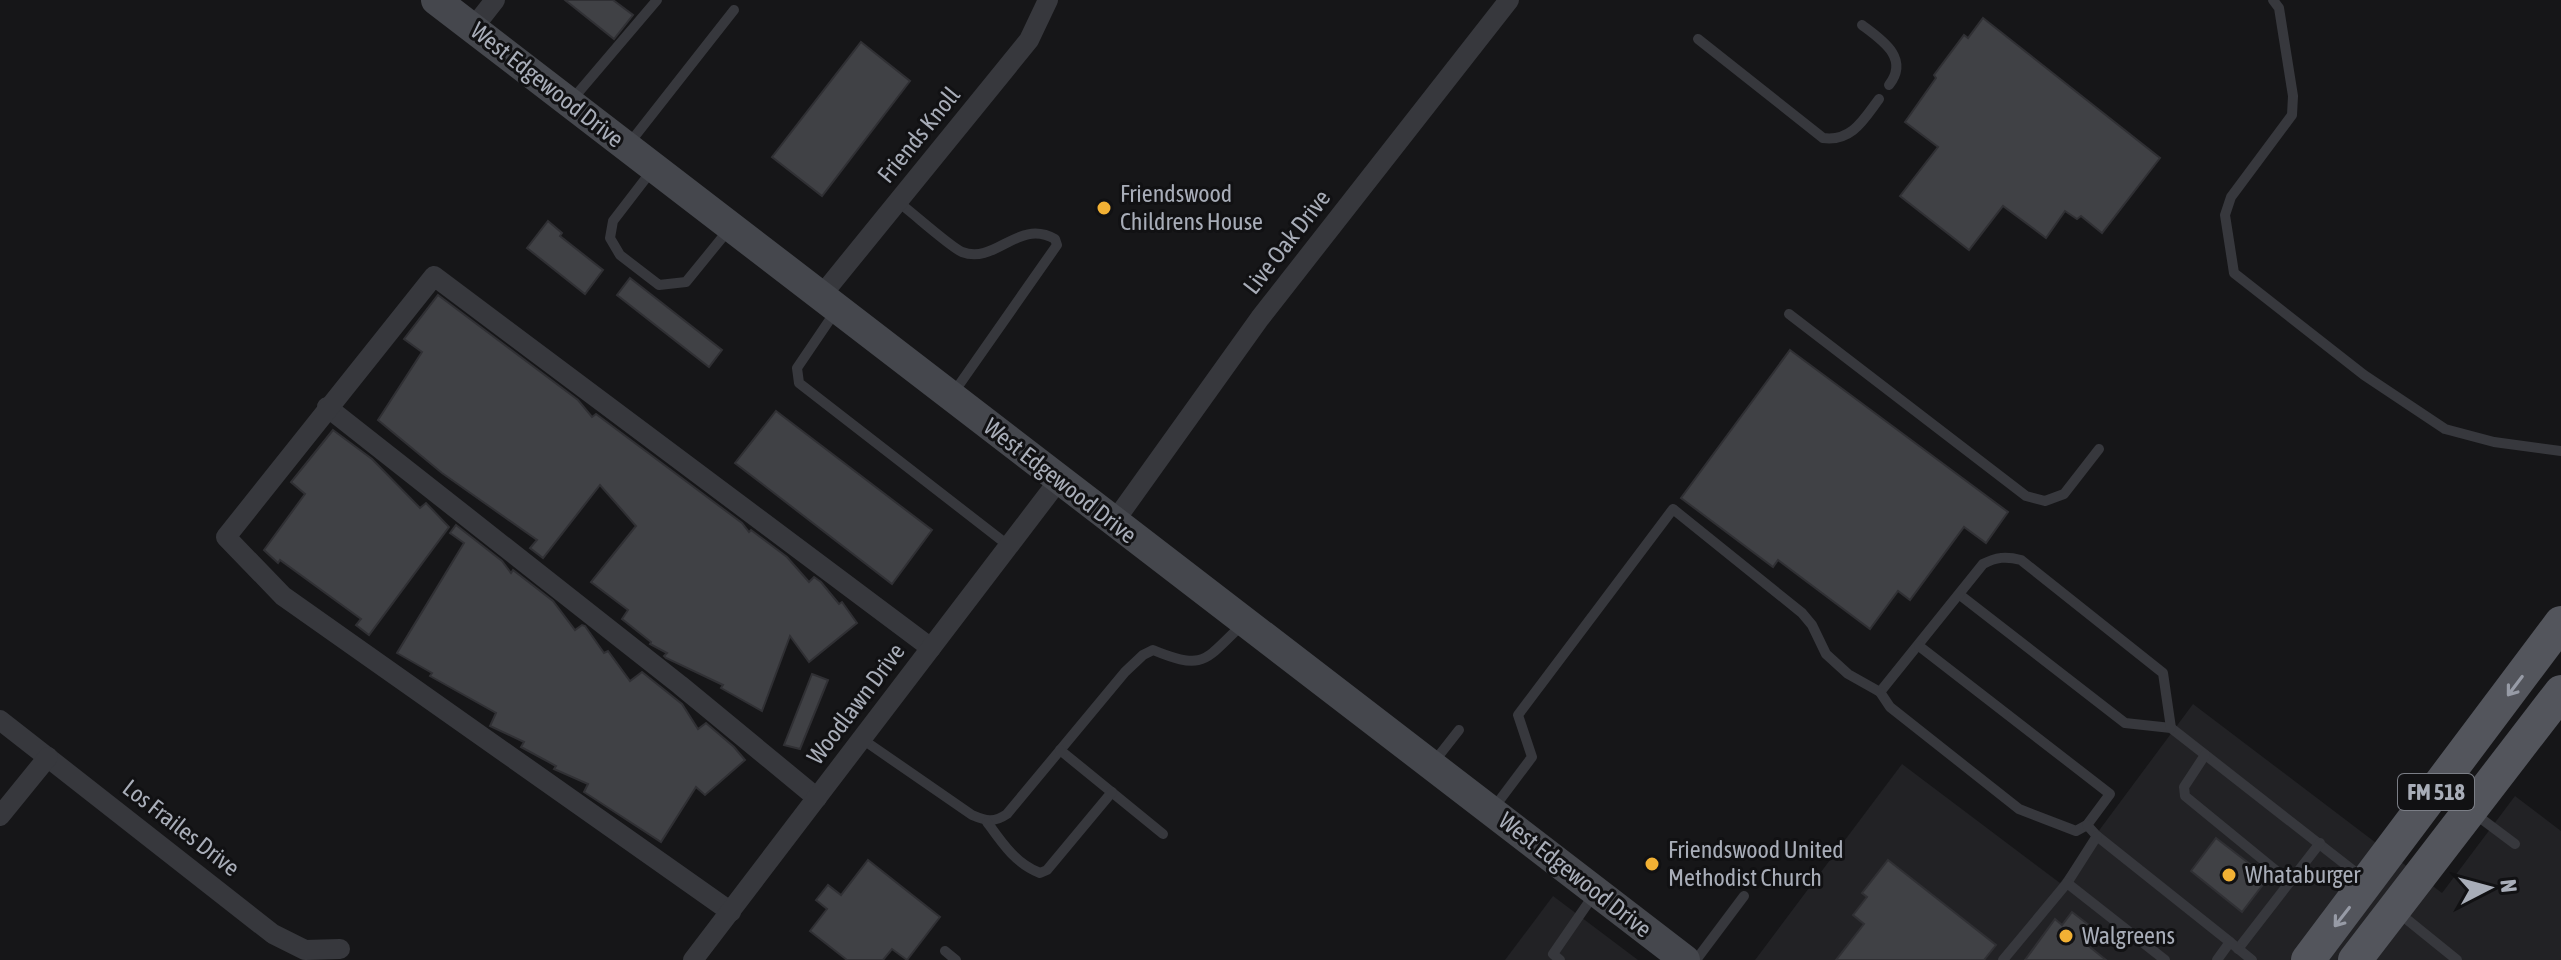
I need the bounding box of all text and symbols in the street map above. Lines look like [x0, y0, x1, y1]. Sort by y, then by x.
street label: West Edgewood Drive [466, 17, 629, 153]
street label: Friends Knoll [872, 81, 966, 188]
place label: Friendswood Childrens House [1120, 180, 1263, 235]
street label: Live Oak Drive [1238, 184, 1335, 299]
marker: Friendswood Childrens House [1095, 199, 1113, 217]
street label: West Edgewood Drive [979, 413, 1142, 549]
street label: Woodlawn Drive [801, 638, 910, 769]
one-way arrow [2506, 675, 2523, 696]
street label: Los Frailes Drive [118, 774, 245, 881]
road number: FM 518 [2398, 774, 2474, 810]
street label: West Edgewood Drive [1494, 807, 1657, 943]
place label: Friendswood United Methodist Church [1668, 836, 1844, 891]
north arrow [2449, 848, 2529, 928]
marker: Friendswood United Methodist Church [1643, 855, 1661, 873]
place label: Whataburger [2245, 861, 2361, 888]
marker: Whataburger [2220, 866, 2238, 884]
text: N [2495, 878, 2522, 894]
one-way arrow [2334, 906, 2351, 927]
place label: Walgreens [2082, 922, 2175, 949]
marker: Walgreens [2057, 927, 2075, 945]

